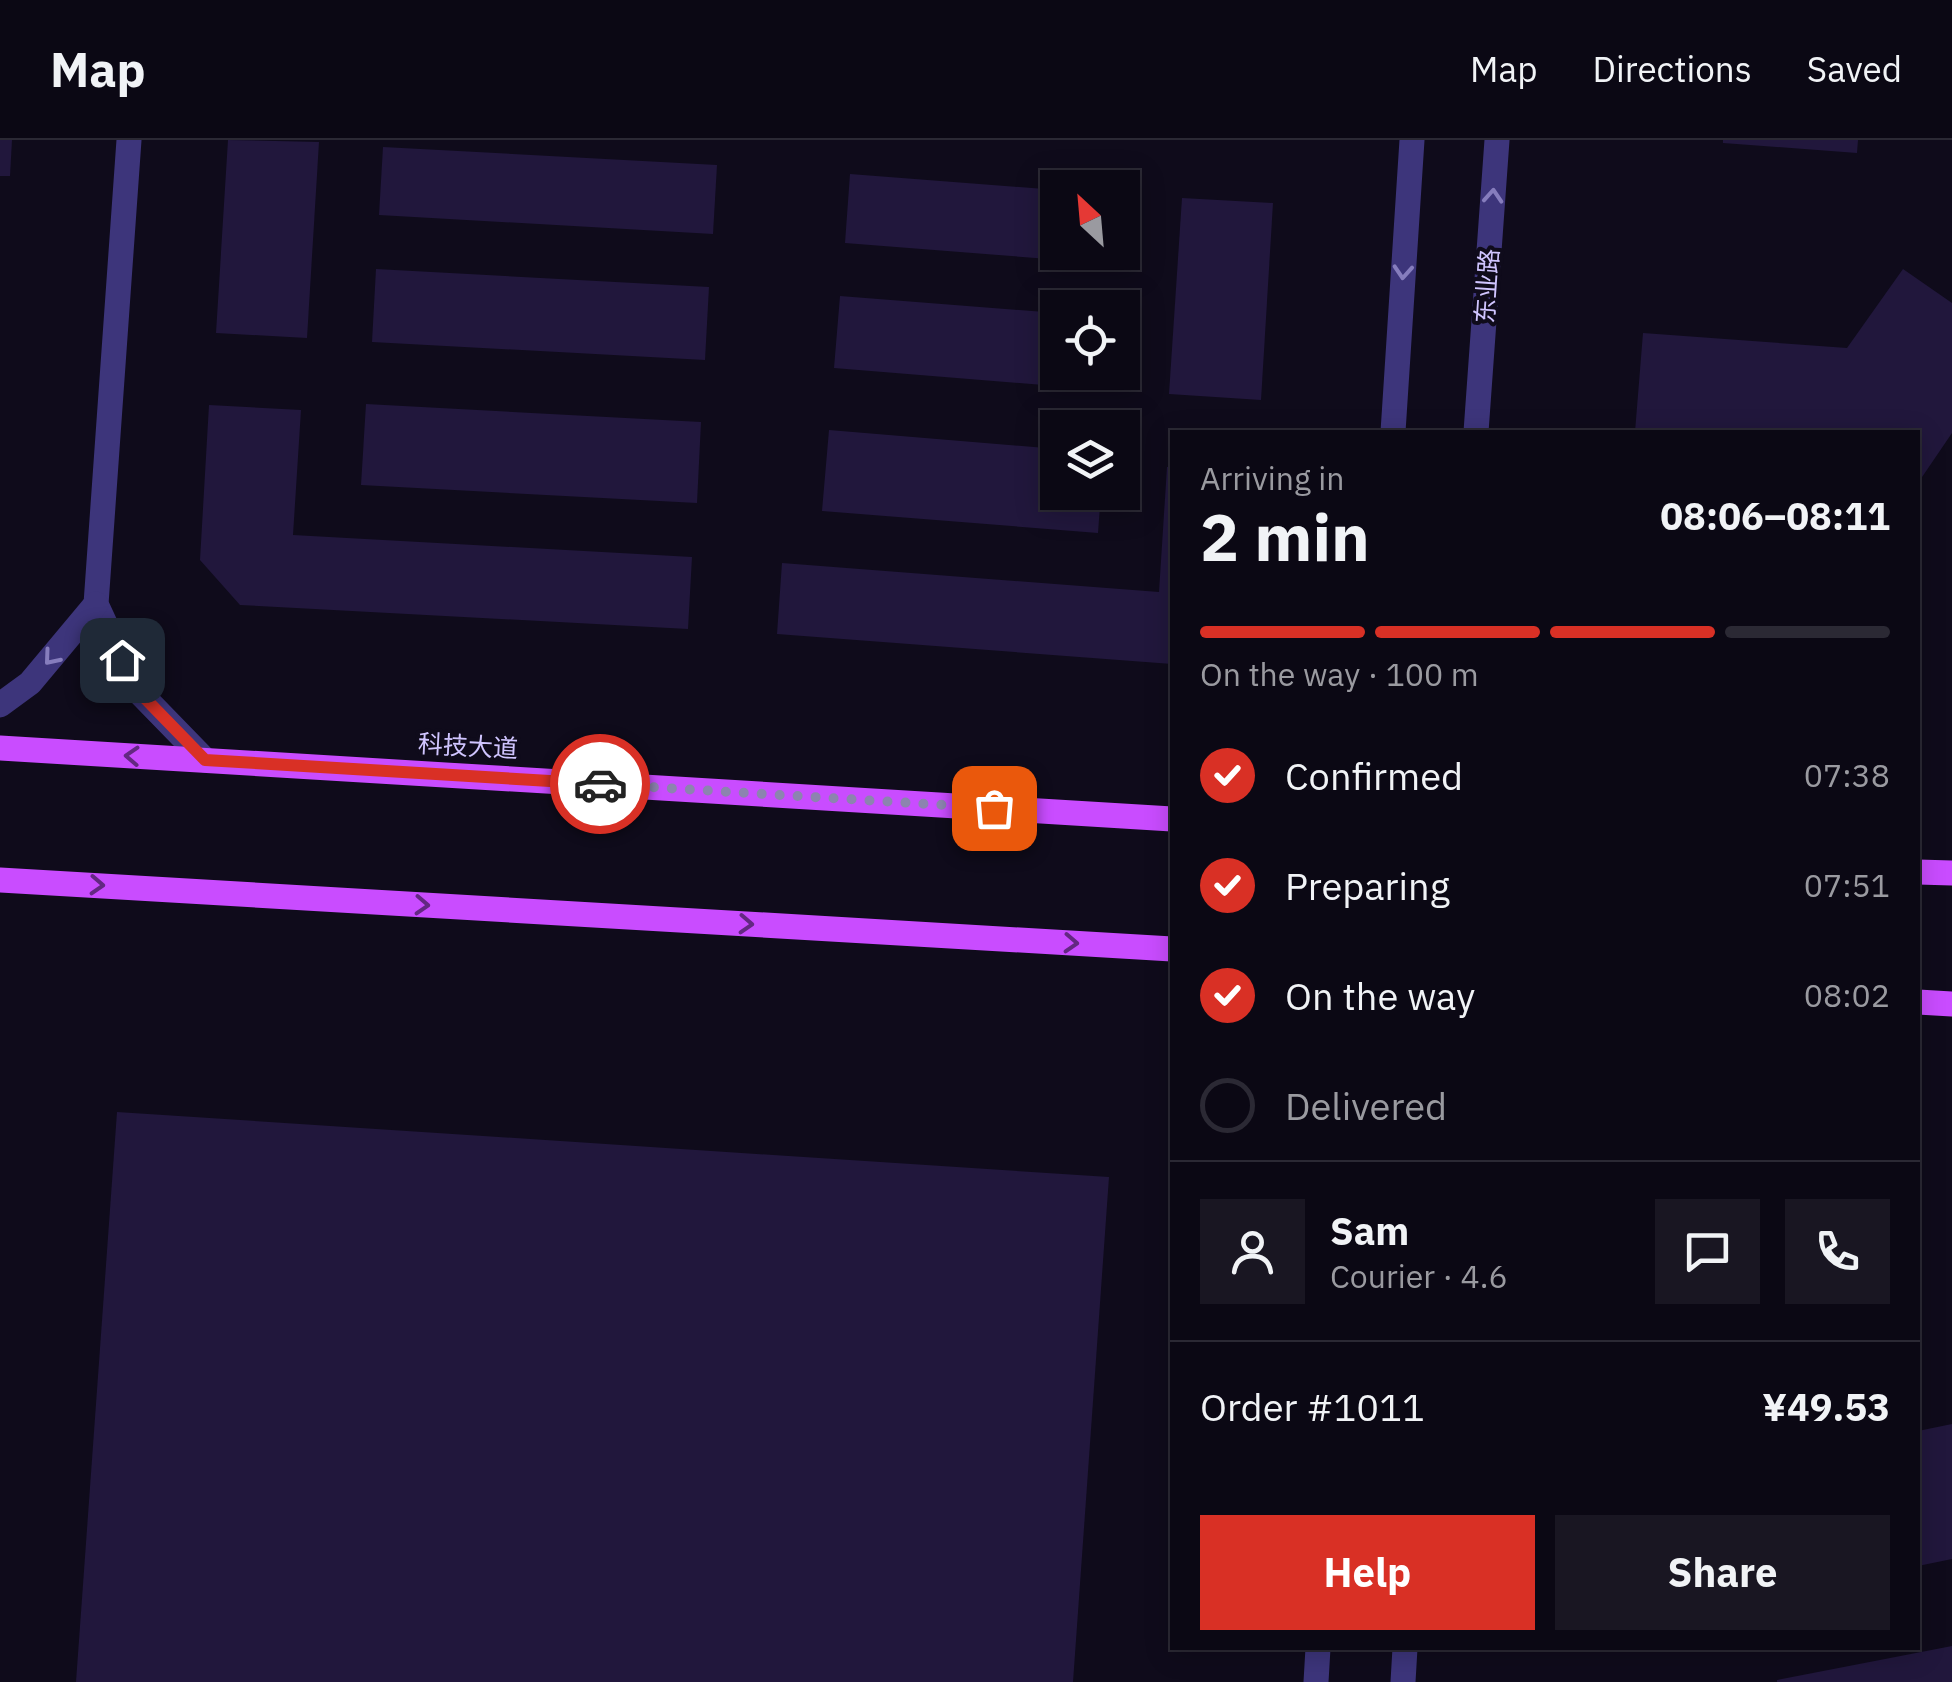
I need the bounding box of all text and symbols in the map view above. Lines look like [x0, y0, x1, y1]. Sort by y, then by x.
text: Map [50, 38, 146, 100]
text: Map [1470, 46, 1538, 92]
text: Directions [1593, 46, 1752, 92]
text: Saved [1807, 46, 1902, 92]
north arrow [1040, 170, 1140, 270]
map controls [1040, 170, 1140, 510]
one-way arrow [1482, 187, 1503, 203]
street label: 东业路 [1467, 247, 1506, 325]
one-way arrow [1393, 265, 1415, 281]
button: locate [1040, 290, 1140, 390]
button: layers [1040, 410, 1140, 510]
text: Arriving in [1200, 457, 1345, 499]
text: 08:06–08:11 [1660, 491, 1890, 540]
text: 2 min [1200, 494, 1370, 579]
pin [80, 618, 165, 703]
icon: home [95, 633, 150, 688]
one-way arrow [45, 646, 63, 664]
text: On the way · 100 m [1200, 653, 1479, 695]
street label: 科技大道 [417, 726, 519, 765]
courier [550, 734, 650, 834]
one-way arrow [123, 746, 139, 767]
icon: check [1200, 748, 1255, 803]
text: Confirmed [1285, 751, 1463, 800]
text: 07:38 [1804, 754, 1890, 796]
icon: car [573, 757, 628, 812]
pin [952, 766, 1037, 851]
icon: bag [967, 781, 1022, 836]
icon: check [1200, 858, 1255, 913]
text: Preparing [1285, 861, 1450, 910]
text: 07:51 [1804, 864, 1890, 906]
one-way arrow [90, 874, 106, 895]
one-way arrow [414, 894, 430, 915]
one-way arrow [739, 913, 755, 934]
one-way arrow [1063, 932, 1079, 953]
icon: check [1200, 968, 1255, 1023]
text: On the way [1285, 971, 1475, 1020]
text: 08:02 [1804, 974, 1890, 1016]
text: Delivered [1285, 1081, 1447, 1130]
button: person [1200, 1199, 1305, 1304]
button: chat [1655, 1199, 1760, 1304]
button: phone [1785, 1199, 1890, 1304]
text: Sam [1330, 1206, 1409, 1255]
text: Courier · 4.6 [1330, 1255, 1508, 1297]
text: Order #1011 [1200, 1382, 1425, 1431]
text: ¥49.53 [1762, 1382, 1890, 1431]
button: Help [1200, 1515, 1535, 1630]
button: Share [1555, 1515, 1890, 1630]

